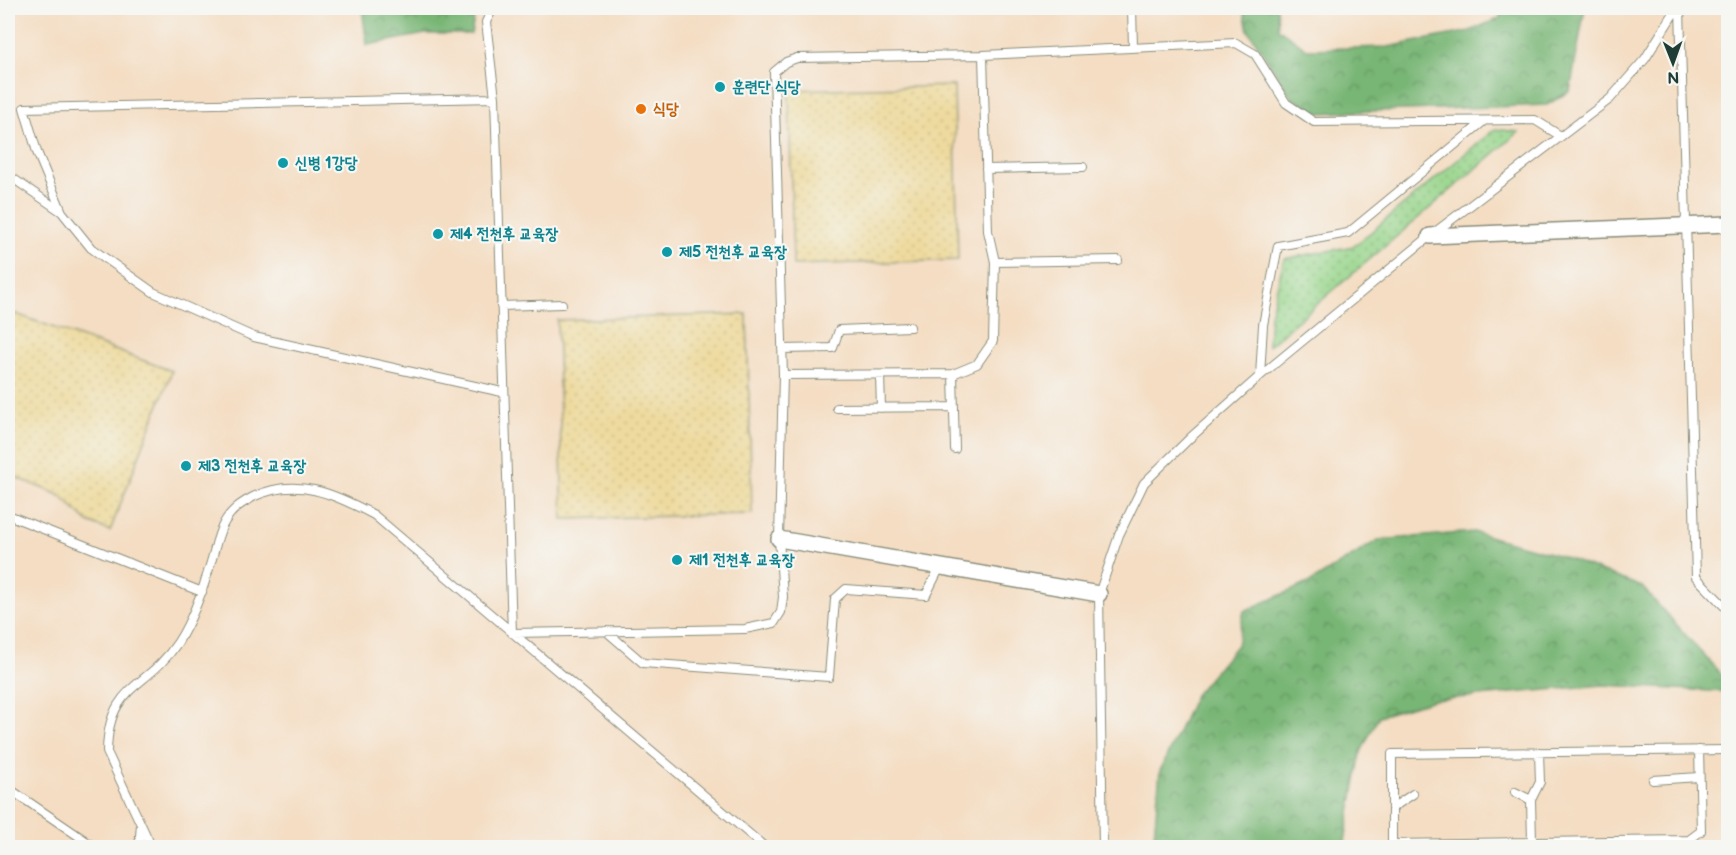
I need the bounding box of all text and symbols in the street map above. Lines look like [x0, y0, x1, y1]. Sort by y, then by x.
north arrow [1643, 33, 1703, 93]
text: N [1667, 67, 1679, 86]
place label: 훈련단 식당 [732, 78, 801, 97]
marker: 훈련단 식당 [713, 80, 727, 94]
place label: 식당 [653, 100, 679, 119]
marker: 식당 [634, 102, 648, 116]
place label: 신병 1강당 [295, 154, 358, 173]
marker: 신병 1강당 [276, 156, 290, 170]
place label: 제4 전천후 교육장 [450, 225, 558, 244]
marker: 제4 전천후 교육장 [431, 227, 445, 241]
place label: 제5 전천후 교육장 [679, 243, 787, 262]
marker: 제5 전천후 교육장 [660, 245, 674, 259]
place label: 제3 전천후 교육장 [198, 457, 306, 476]
marker: 제3 전천후 교육장 [179, 459, 193, 473]
place label: 제1 전천후 교육장 [689, 551, 795, 570]
marker: 제1 전천후 교육장 [670, 553, 684, 567]

